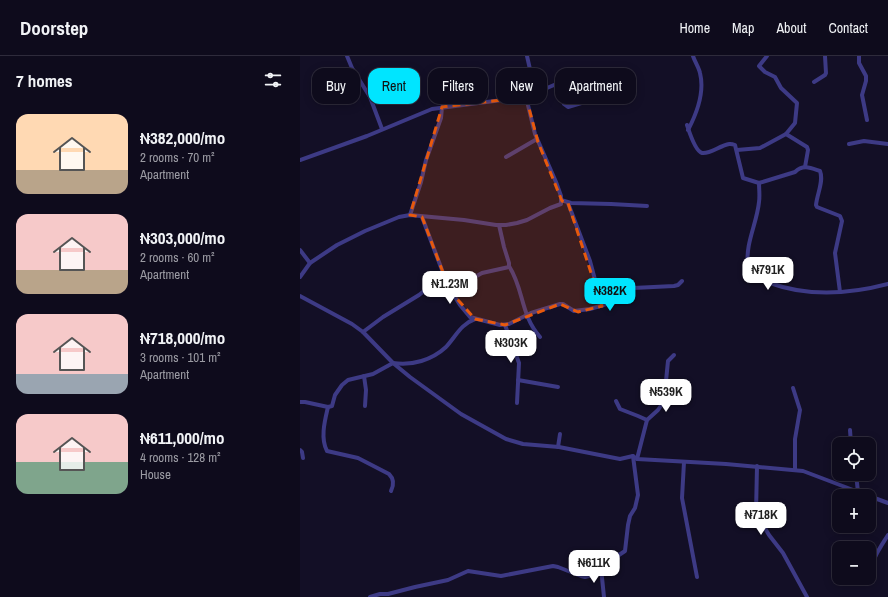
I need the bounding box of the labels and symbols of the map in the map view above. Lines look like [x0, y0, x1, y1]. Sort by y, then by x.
pin: ₦791K [740, 257, 796, 291]
pin: ₦1.23M [417, 271, 483, 305]
pin: ₦382K [582, 278, 638, 312]
pin: ₦303K [483, 330, 539, 364]
pin: ₦539K [638, 379, 694, 413]
pin: ₦718K [733, 502, 789, 536]
pin: ₦611K [566, 550, 622, 584]

